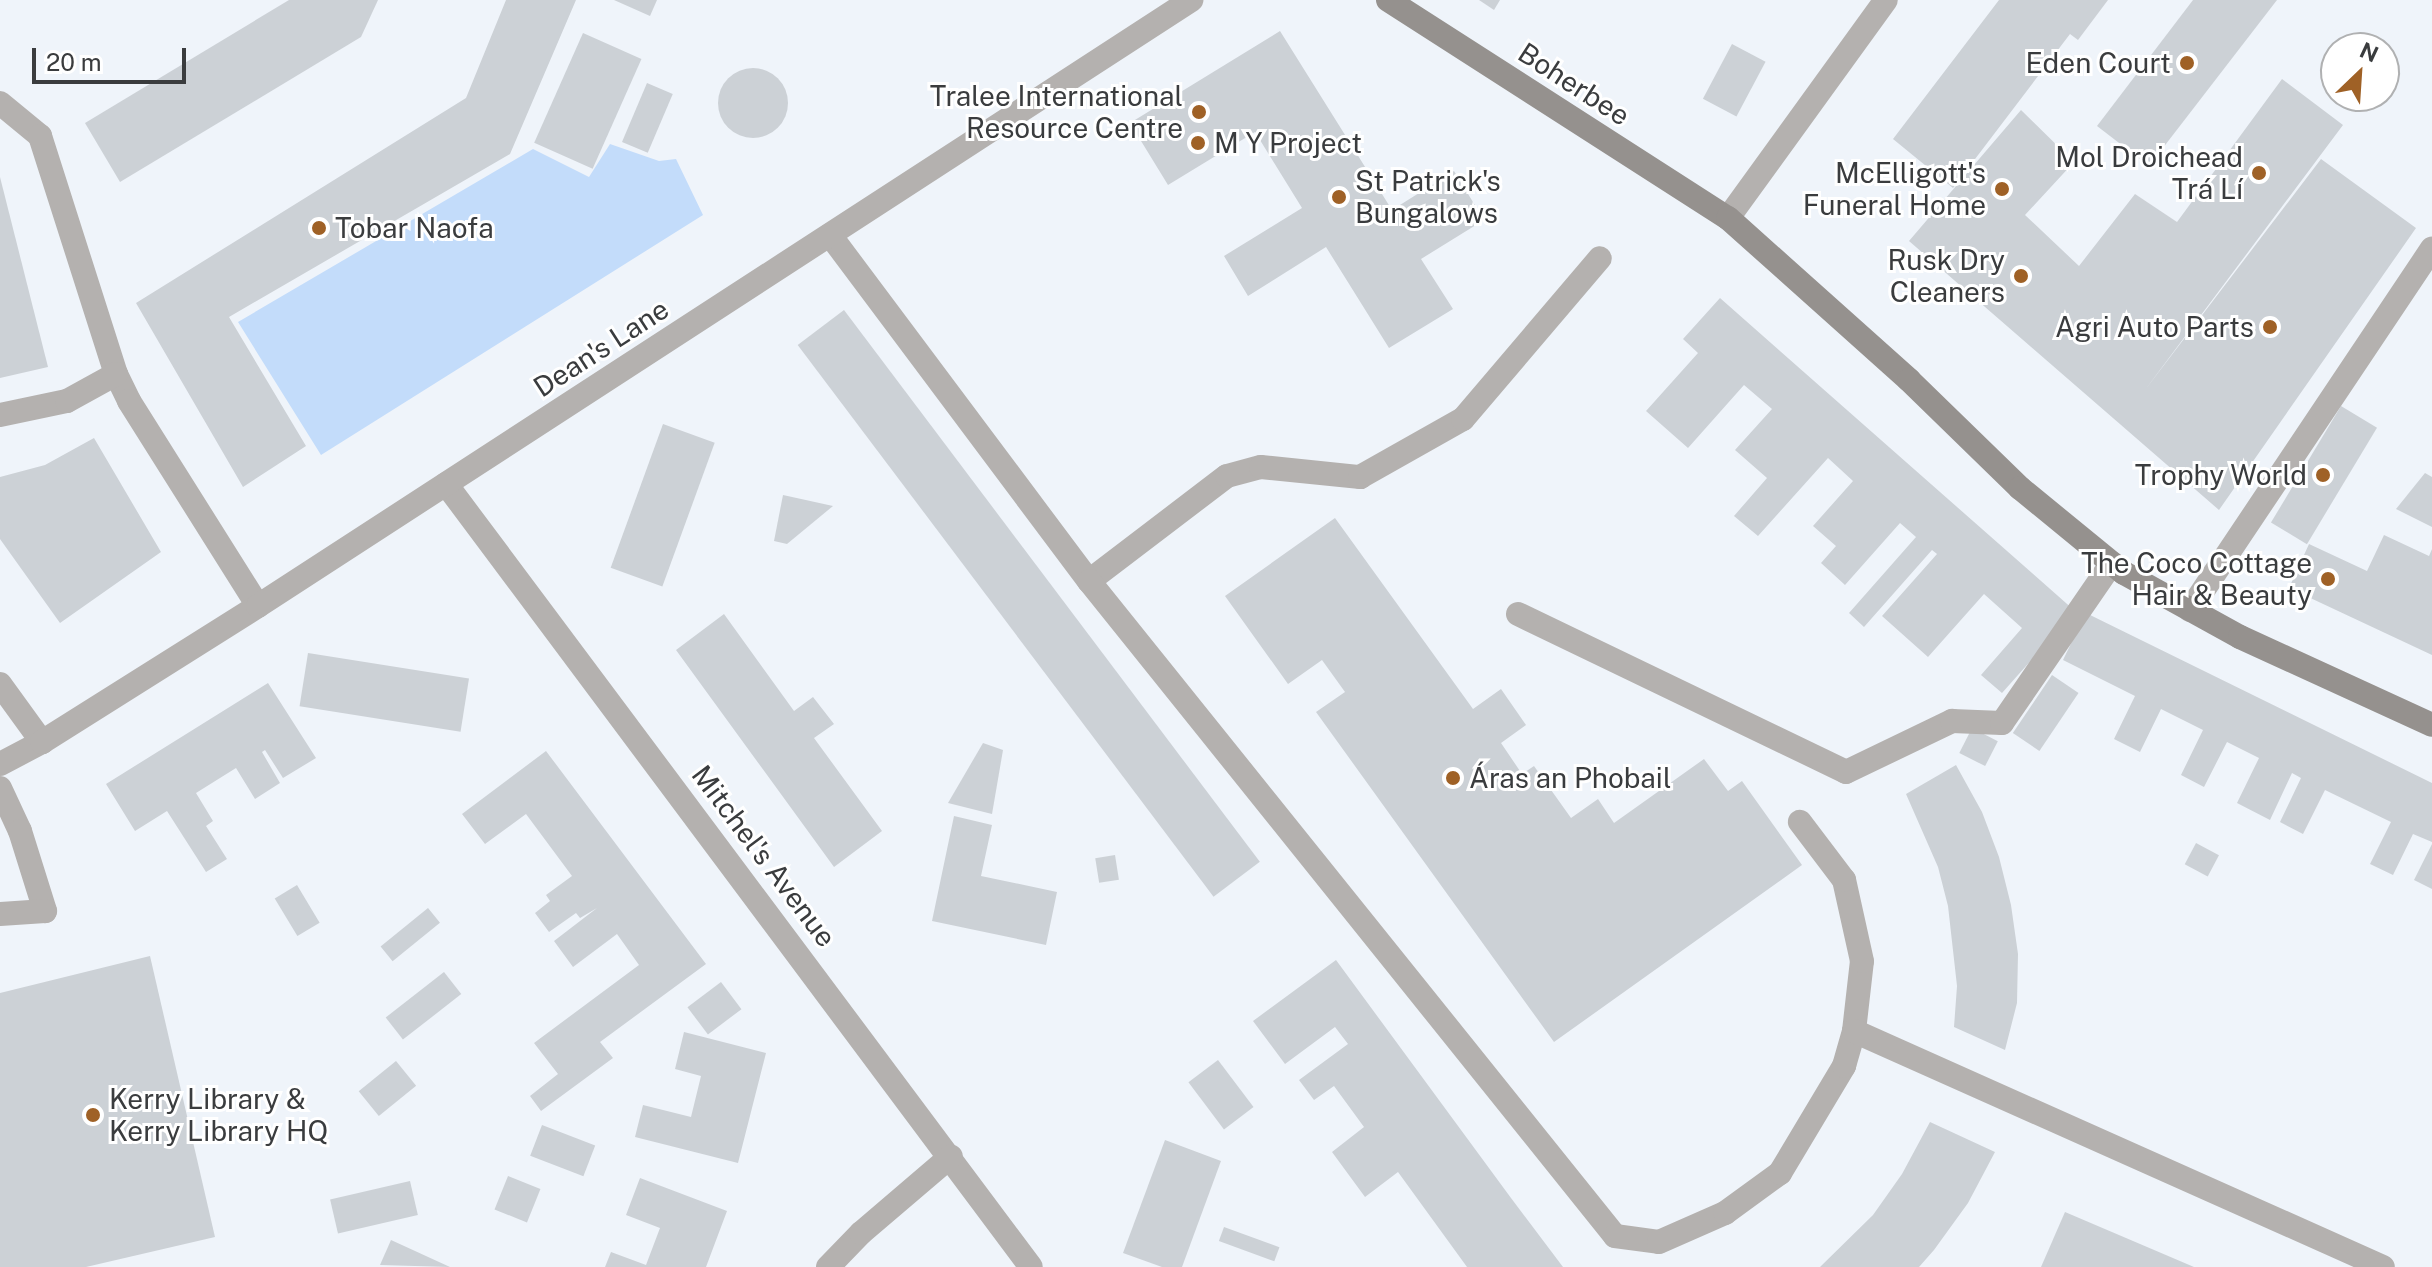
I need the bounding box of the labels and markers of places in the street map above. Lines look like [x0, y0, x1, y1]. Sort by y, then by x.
place label: Eden Court [2025, 46, 2171, 80]
marker: Eden Court [2178, 54, 2196, 72]
place label: Tralee International Resource Centre [930, 79, 1183, 145]
marker: Tralee International Resource Centre [1190, 103, 1208, 121]
place label: M Y Project [1214, 126, 1362, 160]
marker: M Y Project [1189, 134, 1207, 152]
place label: Mol Droichead Trá Lí [2055, 140, 2243, 206]
place label: McElligott's Funeral Home [1803, 156, 1986, 222]
place label: St Patrick's Bungalows [1355, 164, 1501, 230]
marker: Mol Droichead Trá Lí [2250, 164, 2268, 182]
marker: McElligott's Funeral Home [1993, 180, 2011, 198]
marker: St Patrick's Bungalows [1330, 188, 1348, 206]
place label: Tobar Naofa [335, 211, 494, 245]
marker: Tobar Naofa [310, 219, 328, 237]
place label: Rusk Dry Cleaners [1888, 243, 2005, 309]
marker: Rusk Dry Cleaners [2012, 267, 2030, 285]
place label: Agri Auto Parts [2055, 310, 2254, 344]
marker: Agri Auto Parts [2261, 318, 2279, 336]
place label: Trophy World [2134, 458, 2307, 492]
marker: Trophy World [2314, 466, 2332, 484]
place label: The Coco Cottage Hair & Beauty [2081, 546, 2312, 612]
marker: The Coco Cottage Hair & Beauty [2319, 570, 2337, 588]
place label: Áras an Phobail [1469, 761, 1671, 795]
marker: Áras an Phobail [1444, 769, 1462, 787]
place label: Kerry Library & Kerry Library HQ [109, 1082, 329, 1148]
marker: Kerry Library & Kerry Library HQ [84, 1106, 102, 1124]

